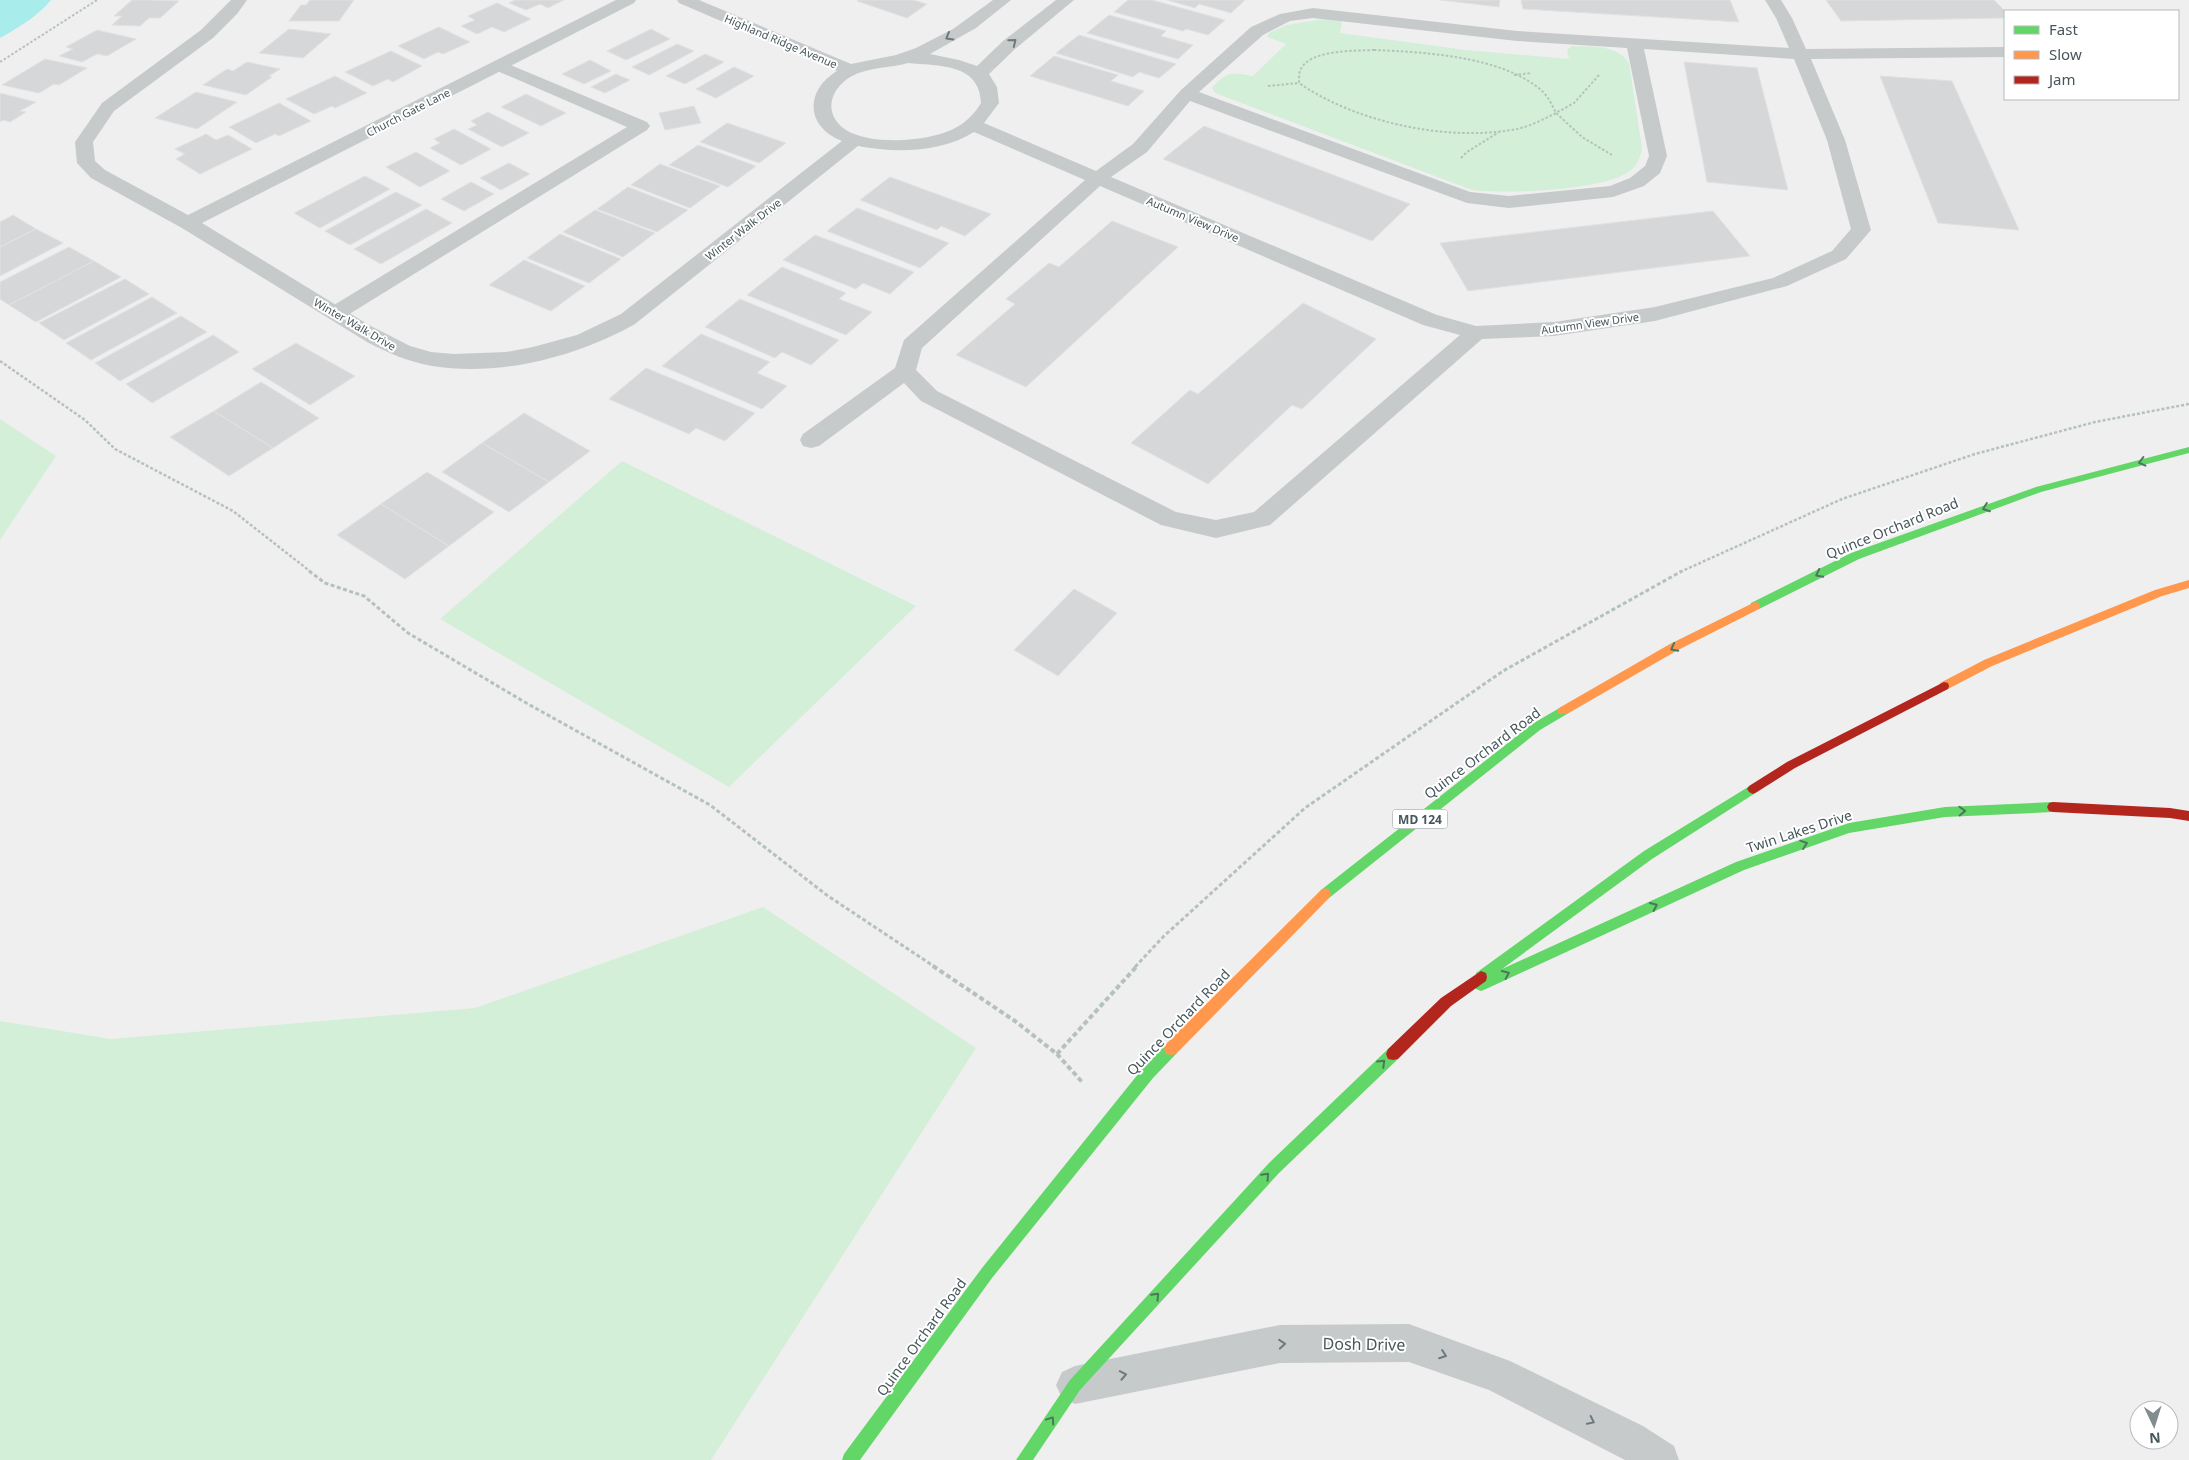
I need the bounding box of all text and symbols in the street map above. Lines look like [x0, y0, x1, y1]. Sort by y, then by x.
street label: Highland Ridge Avenue [722, 10, 840, 72]
legend [2004, 10, 2179, 100]
text: Fast [2049, 19, 2078, 39]
one-way arrow [945, 31, 954, 41]
one-way arrow [1008, 38, 1017, 47]
text: Slow [2049, 44, 2082, 64]
text: Jam [2047, 69, 2076, 89]
street label: Church Gate Lane [364, 84, 452, 140]
street label: Autumn View Drive [1145, 193, 1241, 245]
street label: Winter Walk Drive [702, 195, 784, 263]
street label: Winter Walk Drive [311, 294, 399, 354]
street label: Autumn View Drive [1540, 309, 1640, 337]
one-way arrow [2138, 457, 2146, 467]
street label: Quince Orchard Road [1823, 493, 1961, 563]
one-way arrow [1982, 502, 1991, 512]
one-way arrow [1815, 568, 1824, 578]
one-way arrow [1670, 641, 1679, 651]
street label: Quince Orchard Road [1420, 703, 1544, 803]
street label: Twin Lakes Drive [1744, 805, 1854, 857]
one-way arrow [1958, 806, 1966, 816]
road number: MD 124 [1392, 810, 1448, 829]
one-way arrow [1799, 840, 1807, 850]
one-way arrow [1649, 902, 1658, 912]
street label: Quince Orchard Road [1122, 965, 1234, 1079]
one-way arrow [1501, 970, 1510, 980]
one-way arrow [1377, 1060, 1386, 1069]
one-way arrow [1260, 1173, 1269, 1182]
street label: Quince Orchard Road [872, 1274, 970, 1400]
one-way arrow [1150, 1293, 1159, 1302]
street label: Dosh Drive [1322, 1332, 1406, 1356]
one-way arrow [1279, 1339, 1287, 1350]
one-way arrow [1438, 1349, 1446, 1359]
one-way arrow [1118, 1370, 1127, 1381]
north arrow [2129, 1400, 2179, 1450]
one-way arrow [1586, 1415, 1595, 1425]
one-way arrow [1045, 1416, 1054, 1425]
text: N [2149, 1429, 2161, 1448]

